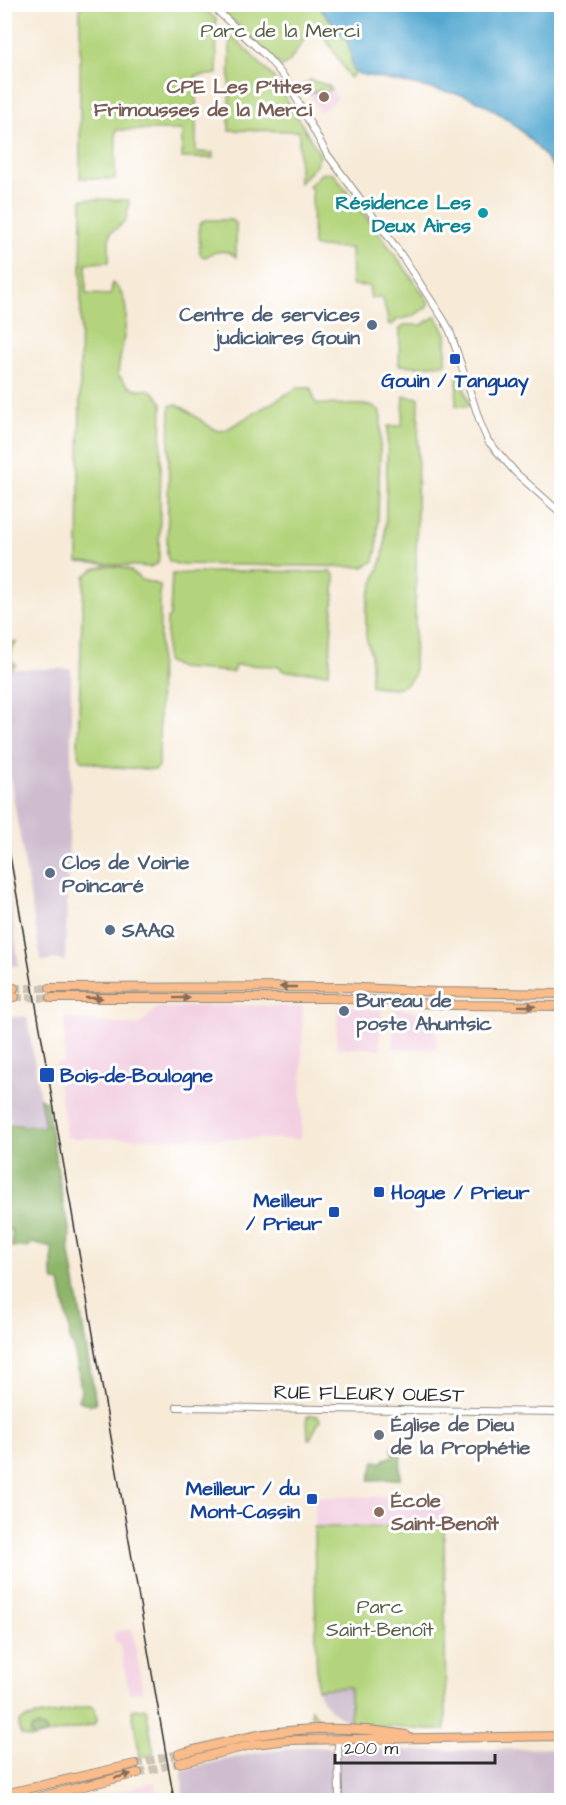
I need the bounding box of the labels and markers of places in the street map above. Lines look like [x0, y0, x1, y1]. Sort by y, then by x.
place label: CPE Les P'tites Frimousses de la Merci [94, 73, 313, 124]
marker: CPE Les P'tites Frimousses de la Merci [317, 90, 331, 104]
place label: Résidence Les Deux Aires [336, 189, 471, 240]
marker: Résidence Les Deux Aires [476, 206, 490, 220]
place label: Centre de services judiciaires Gouin [179, 301, 360, 352]
marker: Centre de services judiciaires Gouin [365, 318, 379, 332]
marker: Gouin / Tanguay [448, 352, 462, 366]
place label: Gouin / Tanguay [381, 367, 529, 396]
place label: Clos de Voirie Poincaré [62, 849, 190, 900]
marker: Clos de Voirie Poincaré [43, 866, 57, 880]
place label: SAAQ [121, 917, 175, 945]
marker: SAAQ [103, 923, 117, 937]
place label: Bureau de poste Ahuntsic [356, 987, 492, 1038]
marker: Bureau de poste Ahuntsic [337, 1004, 351, 1018]
place label: Bois-de-Boulogne [60, 1062, 213, 1091]
marker: Bois-de-Boulogne [38, 1066, 56, 1084]
place label: Hogue / Prieur [391, 1179, 531, 1208]
marker: Hogue / Prieur [372, 1185, 386, 1199]
place label: Meilleur / Prieur [246, 1187, 323, 1238]
marker: Meilleur / Prieur [327, 1205, 341, 1219]
place label: Église de Dieu de la Prophétie [390, 1411, 530, 1462]
marker: Église de Dieu de la Prophétie [372, 1428, 386, 1442]
place label: Meilleur / du Mont-Cassin [186, 1475, 300, 1526]
place label: École Saint-Benoît [390, 1487, 500, 1538]
marker: Meilleur / du Mont-Cassin [305, 1492, 319, 1506]
marker: École Saint-Benoît [372, 1505, 386, 1519]

